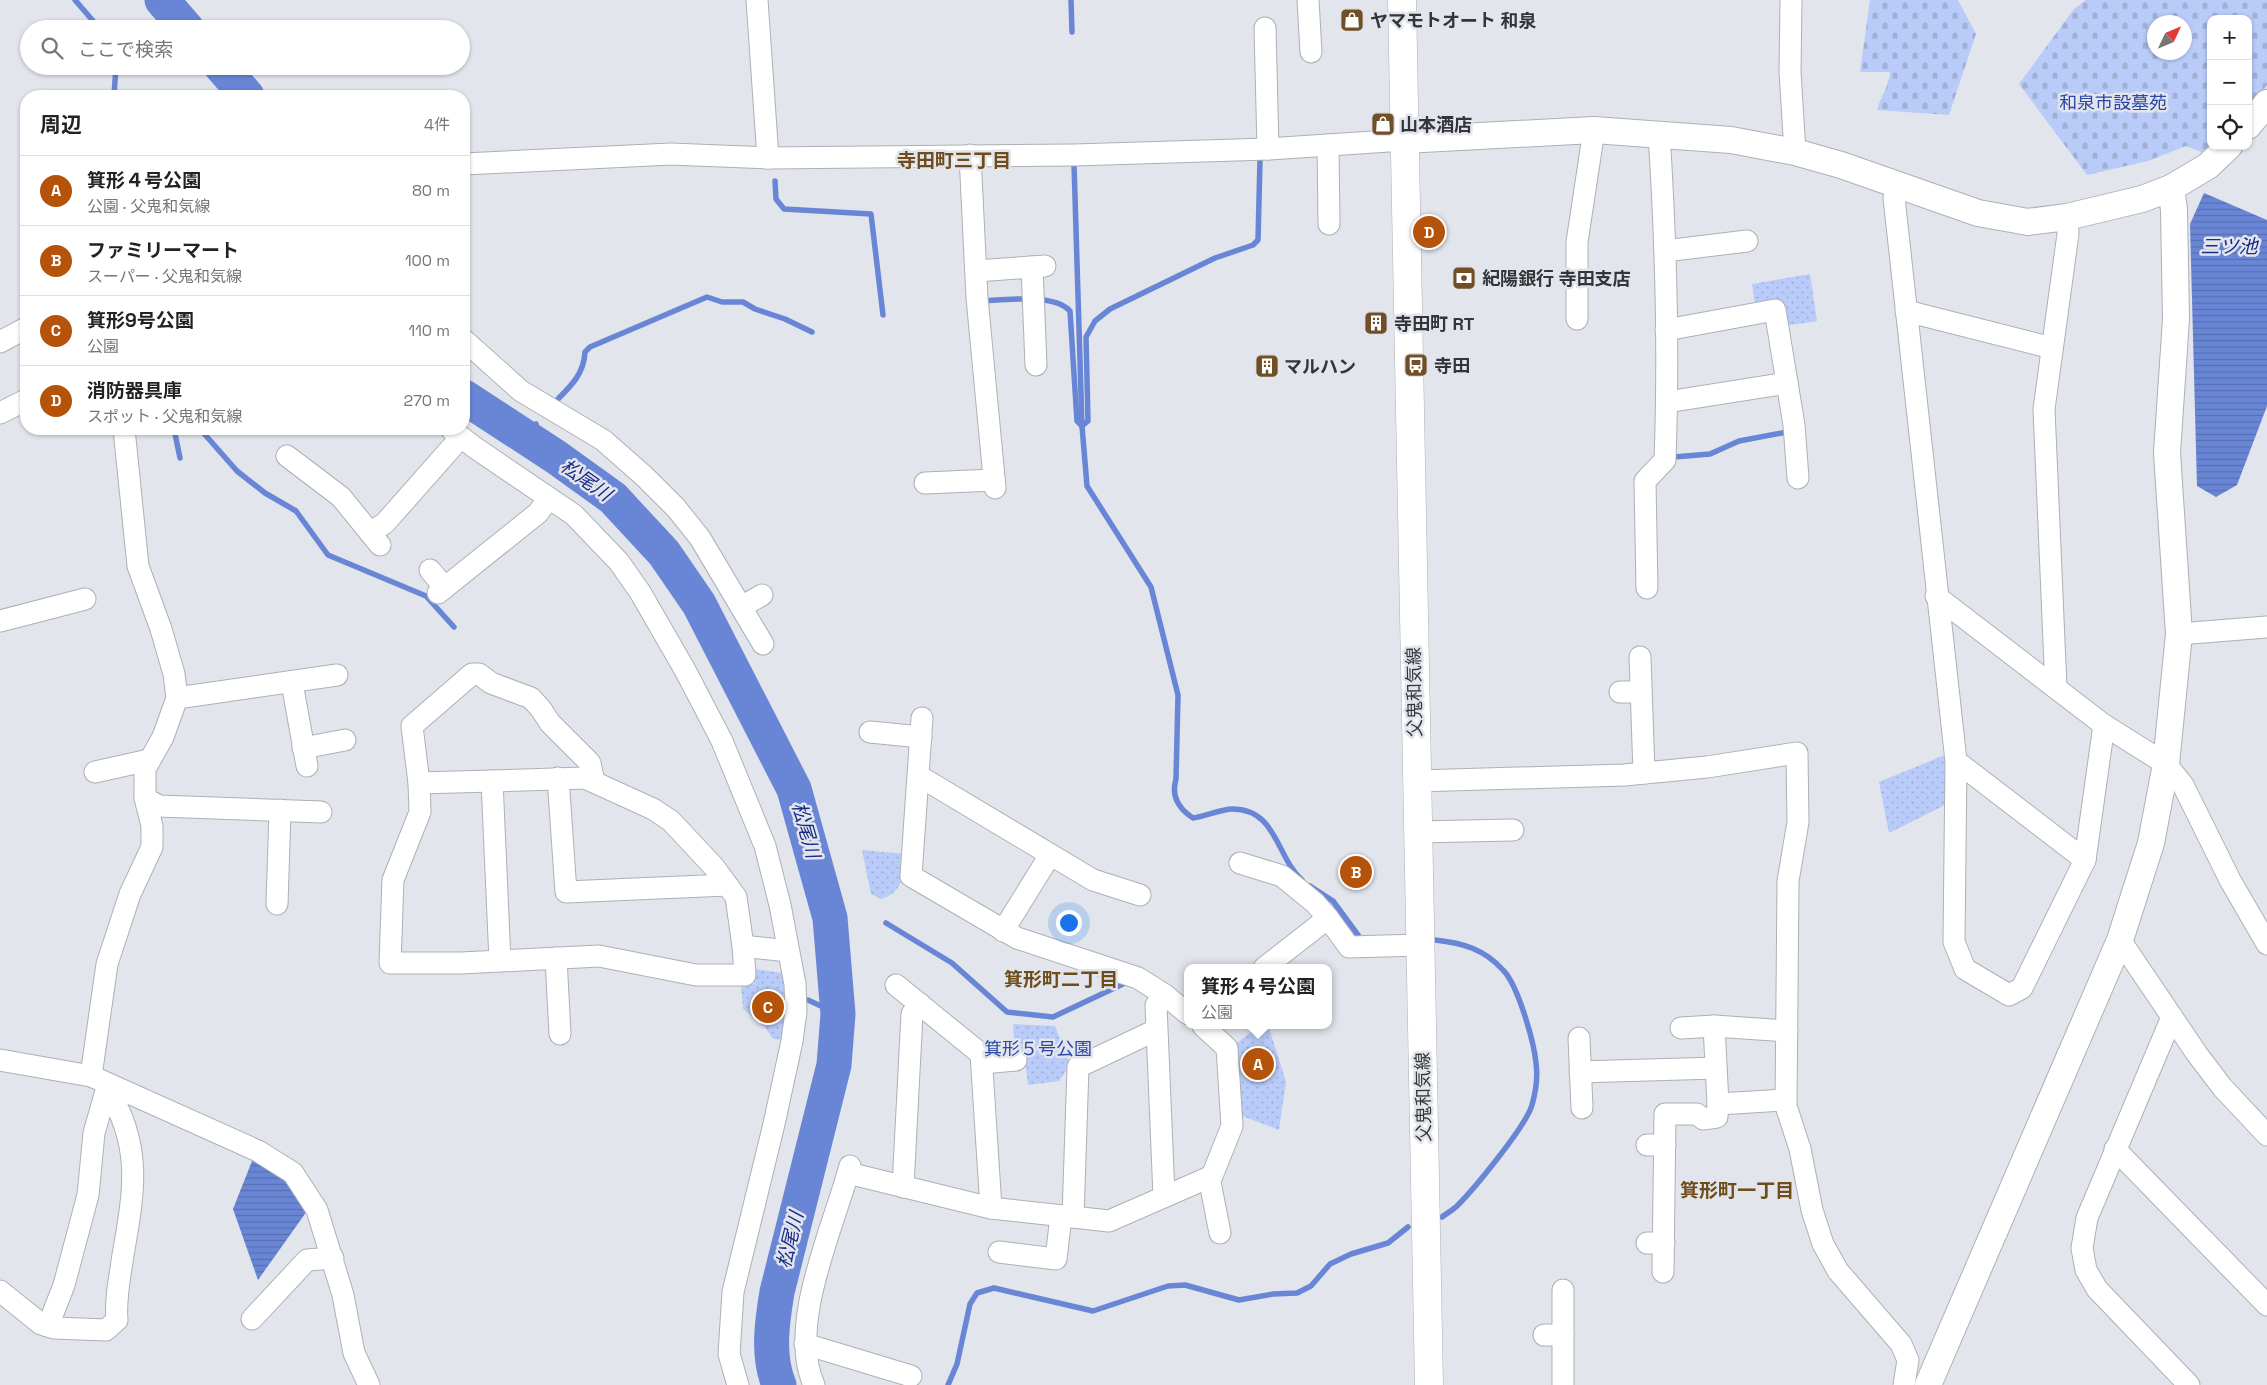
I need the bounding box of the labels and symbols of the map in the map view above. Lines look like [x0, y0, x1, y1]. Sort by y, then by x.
shop icon: ヤマモトオート 和泉 [1339, 7, 1365, 33]
place label: ヤマモトオート 和泉 [1370, 9, 1537, 32]
north arrow [2147, 15, 2192, 60]
park label: 和泉市設墓苑 [2059, 91, 2167, 114]
shop icon: 山本酒店 [1370, 111, 1396, 137]
place label: 山本酒店 [1400, 113, 1472, 136]
district label: 寺田町三丁目 [897, 148, 1011, 173]
pin: D [1413, 213, 1445, 251]
water label: 三ツ池 [2200, 234, 2259, 259]
bank icon: 紀陽銀行 寺田支店 [1451, 265, 1477, 291]
place label: 紀陽銀行 寺田支店 [1482, 267, 1631, 290]
building icon: 寺田町 RT [1363, 310, 1389, 336]
place label: 寺田町 RT [1394, 312, 1475, 335]
bus stop icon: 寺田 [1403, 352, 1429, 378]
building icon: マルハン [1254, 353, 1280, 379]
place label: 寺田 [1434, 354, 1470, 377]
place label: マルハン [1284, 355, 1356, 378]
water label: 松尾川 [555, 453, 618, 508]
street label: 父鬼和気線 [1402, 647, 1426, 737]
water label: 松尾川 [786, 799, 826, 863]
pin: B [1340, 853, 1372, 891]
your location [1056, 910, 1082, 936]
district label: 箕形町二丁目 [1004, 967, 1118, 992]
pin: C [752, 988, 784, 1026]
park label: 箕形５号公園 [984, 1037, 1092, 1060]
pin: A [1242, 1045, 1274, 1083]
street label: 父鬼和気線 [1411, 1052, 1435, 1142]
district label: 箕形町一丁目 [1680, 1178, 1794, 1203]
water label: 松尾川 [771, 1207, 810, 1271]

